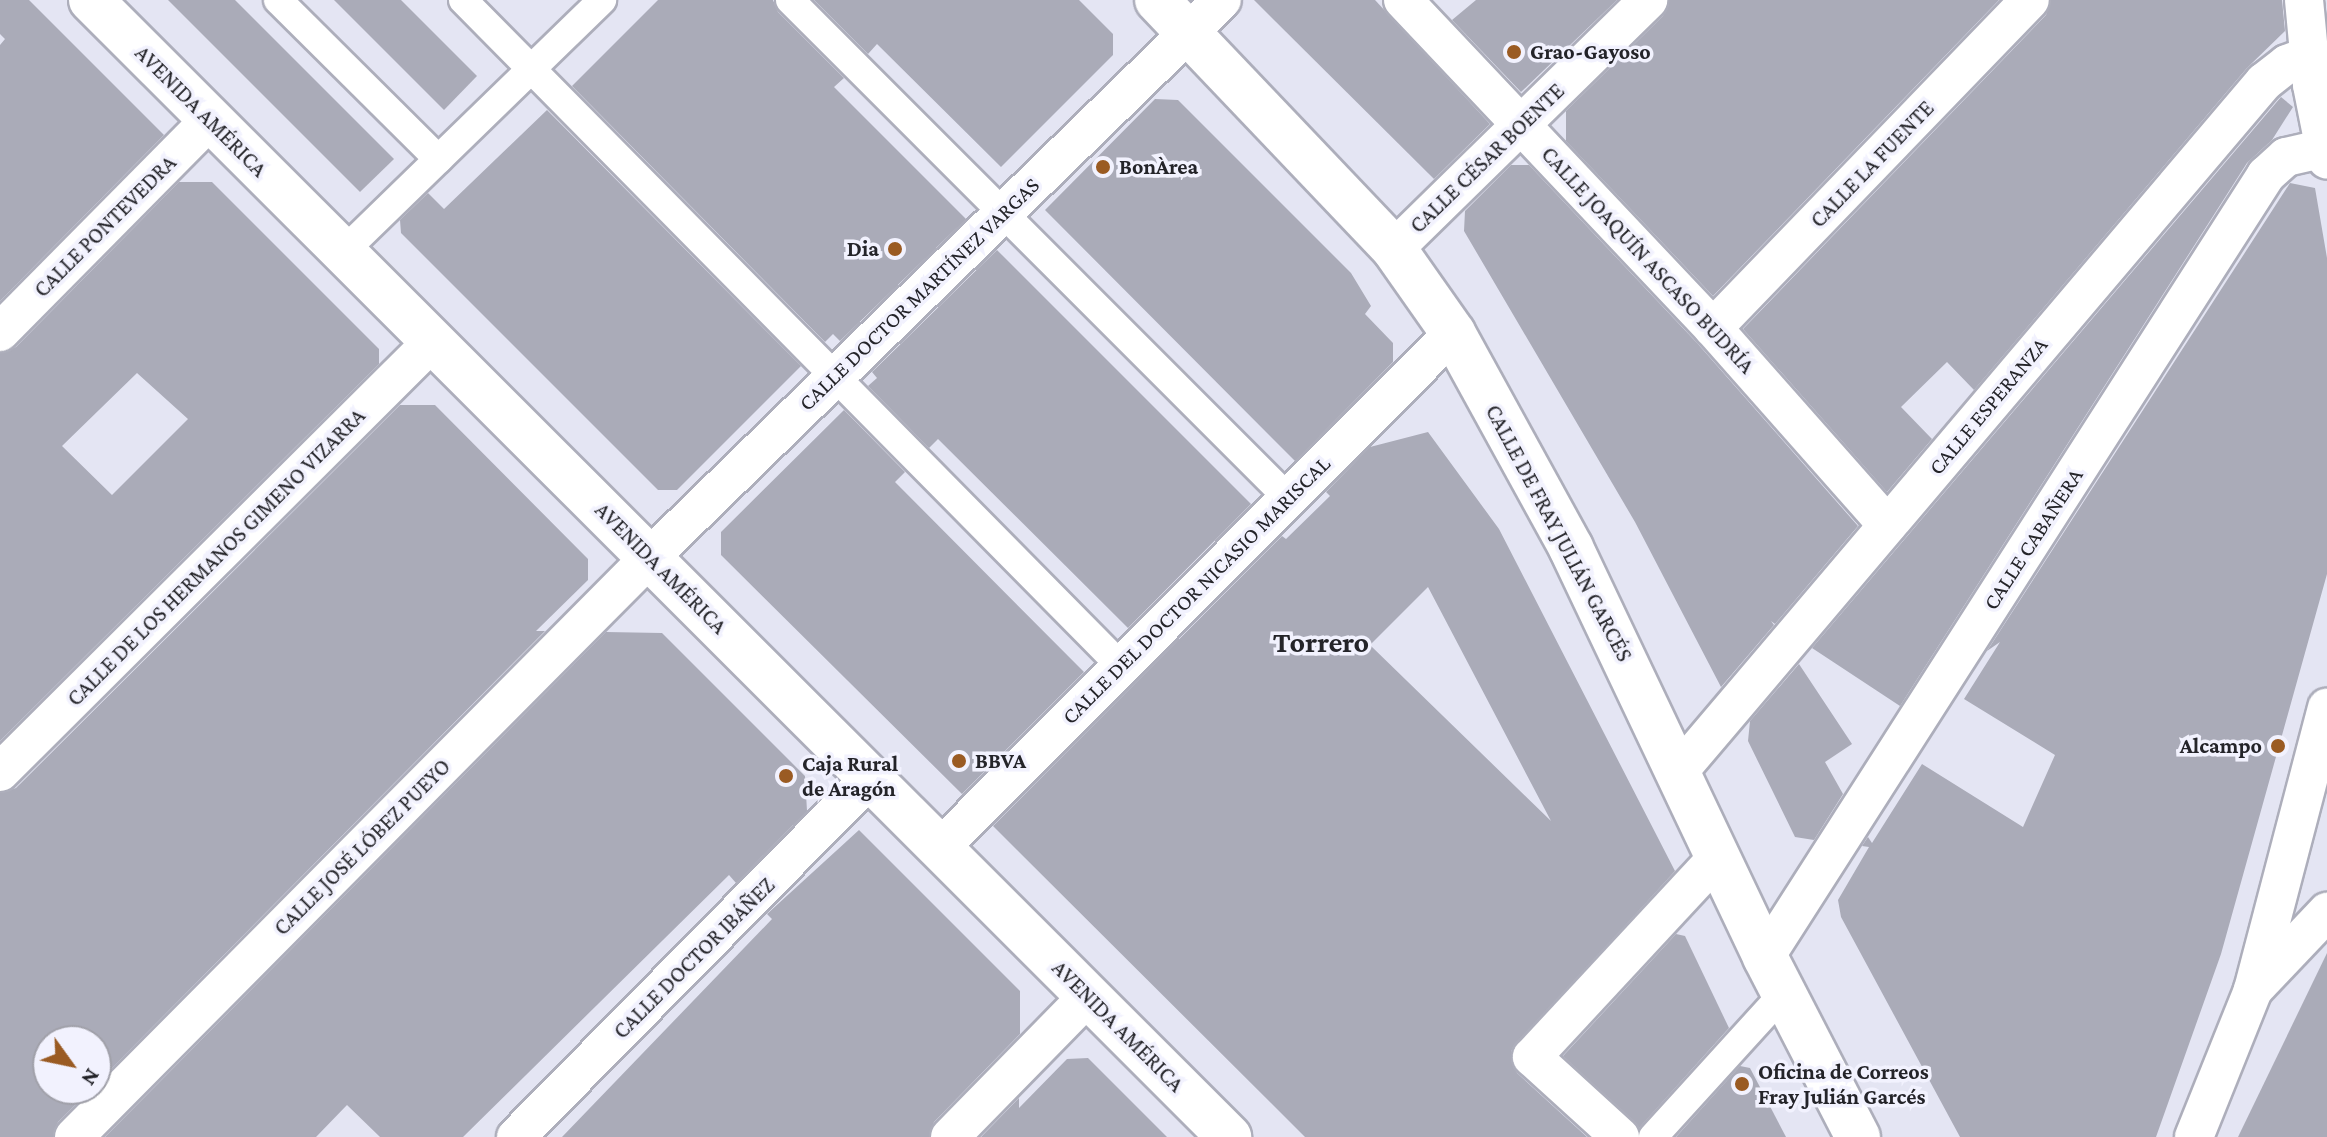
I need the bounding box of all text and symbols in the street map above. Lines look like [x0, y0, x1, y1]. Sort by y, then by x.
place label: Grao-Gayoso [1530, 39, 1651, 65]
street label: AVENIDA AMÉRICA [130, 40, 272, 182]
marker: Grao-Gayoso [1505, 43, 1523, 61]
street label: CALLE CÉSAR BOENTE [1404, 78, 1570, 238]
street label: CALLE LA FUENTE [1805, 95, 1939, 233]
street label: CALLE JOAQUÍN ASCASO BUDRÍA [1536, 141, 1760, 379]
street label: CALLE PONTEVEDRA [28, 149, 182, 303]
place label: BonÀrea [1119, 154, 1198, 180]
marker: BonÀrea [1094, 158, 1112, 176]
street label: CALLE DOCTOR MARTÍNEZ VARGAS [793, 172, 1045, 416]
place label: Dia [847, 236, 879, 262]
marker: Dia [886, 240, 904, 258]
street label: CALLE ESPERANZA [1923, 332, 2053, 480]
street label: CALLE DE FRAY JULIÁN GARCÉS [1480, 400, 1638, 666]
street label: CALLE DE LOS HERMANOS GIMENO VIZARRA [62, 403, 370, 711]
street label: CALLE DEL DOCTOR NICASIO MARISCAL [1056, 450, 1336, 730]
street label: CALLE CABAÑERA [1977, 463, 2089, 615]
street label: AVENIDA AMÉRICA [590, 497, 732, 639]
district label: Torrero [1273, 624, 1369, 660]
place label: Alcampo [2180, 733, 2262, 759]
marker: Alcampo [2269, 737, 2287, 755]
place label: BBVA [975, 748, 1026, 774]
place label: Caja Rural de Aragón [802, 750, 898, 802]
marker: BBVA [950, 752, 968, 770]
street label: CALLE JOSÉ LÓBEZ PUEYO [268, 753, 456, 941]
marker: Caja Rural de Aragón [777, 767, 795, 785]
street label: CALLE DOCTOR IBÁÑEZ [608, 872, 780, 1044]
street label: AVENIDA AMÉRICA [1047, 955, 1189, 1097]
north arrow [32, 1025, 112, 1105]
place label: Oficina de Correos Fray Julián Garcés [1758, 1058, 1929, 1110]
text: N [76, 1064, 105, 1090]
marker: Oficina de Correos Fray Julián Garcés [1733, 1075, 1751, 1093]

